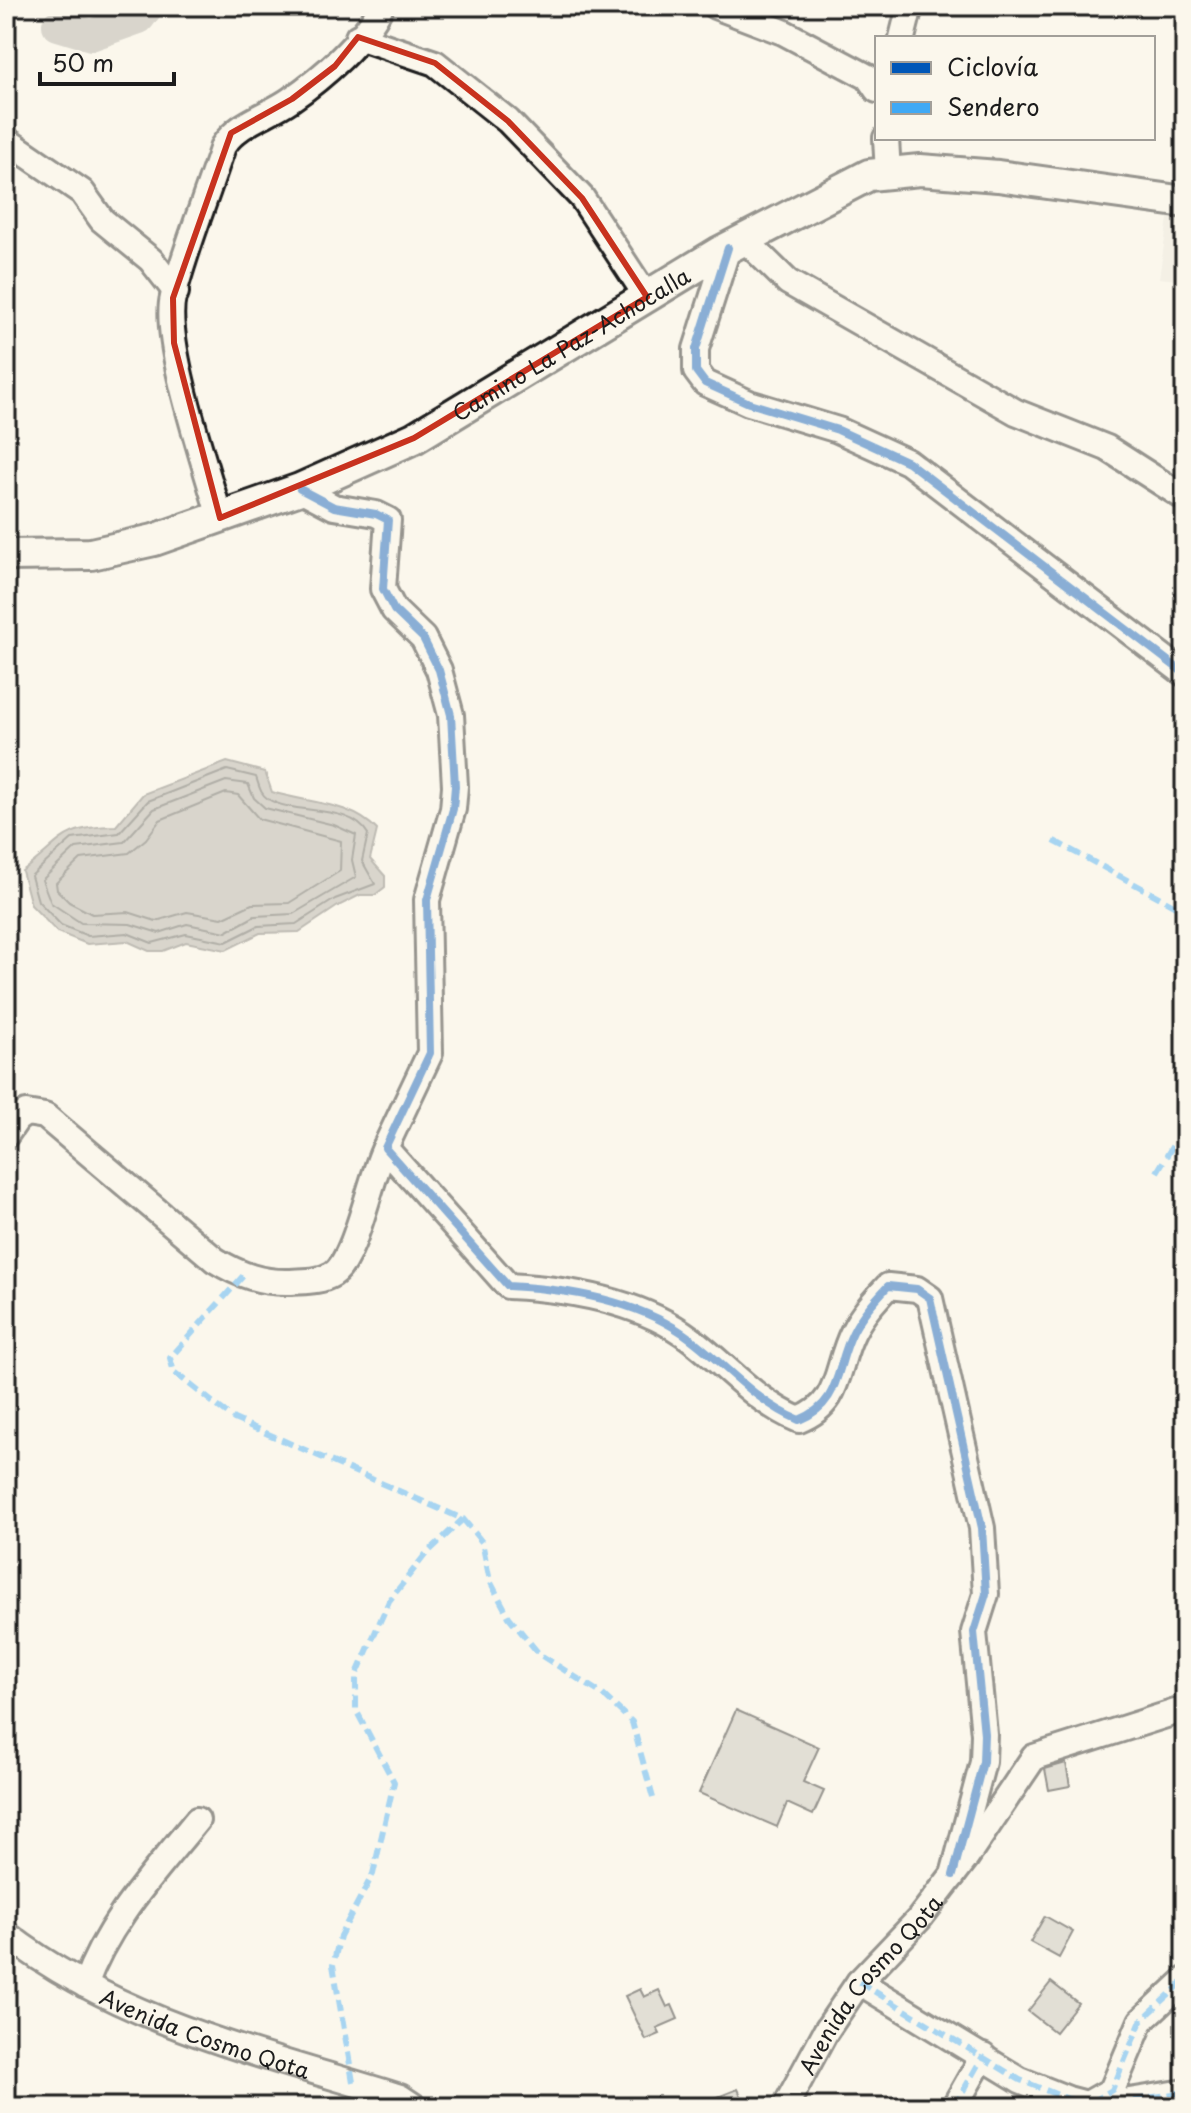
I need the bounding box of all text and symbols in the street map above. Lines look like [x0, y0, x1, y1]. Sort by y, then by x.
scale bar [40, 36, 174, 86]
legend [875, 36, 1155, 140]
text: 50 m [52, 44, 114, 80]
text: Ciclovía [947, 48, 1038, 84]
text: Sendero [947, 88, 1039, 124]
street label: Camino La Paz-Achocalla [445, 258, 696, 428]
street label: Avenida Cosmo Qota [789, 1887, 949, 2080]
street label: Avenida Cosmo Qota [95, 1979, 314, 2086]

